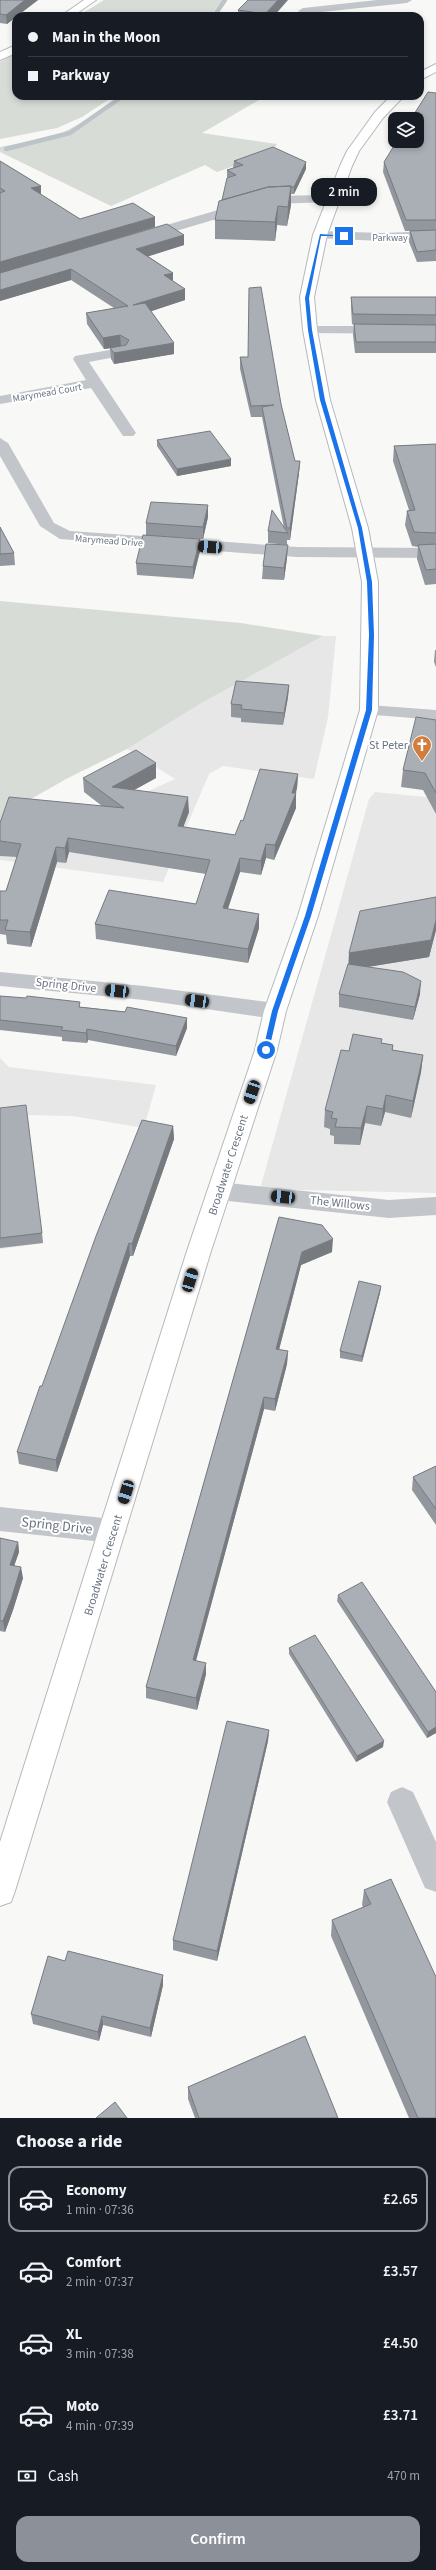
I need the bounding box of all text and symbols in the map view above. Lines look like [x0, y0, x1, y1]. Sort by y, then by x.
text: Man in the Moon [52, 27, 160, 48]
text: Parkway [52, 65, 110, 86]
map controls [388, 112, 424, 148]
button: layers [388, 112, 424, 148]
callout: 2 min [311, 178, 377, 206]
text: 2 min [329, 183, 359, 201]
route end [335, 227, 353, 245]
street label: Parkway [372, 231, 408, 245]
street label: Marymead Court [12, 380, 83, 406]
street label: Marymead Drive [74, 532, 143, 550]
car [198, 540, 222, 554]
church icon: St Peter [411, 734, 433, 762]
place label: St Peter [369, 737, 409, 754]
street label: Spring Drive [35, 974, 97, 997]
car [104, 984, 130, 998]
car [184, 993, 210, 1009]
route start [257, 1041, 275, 1059]
car [243, 1079, 261, 1105]
street label: Broadwater Crescent [204, 1113, 253, 1218]
car [270, 1190, 296, 1204]
street label: The Willows [309, 1192, 371, 1215]
car [181, 1267, 199, 1293]
car [117, 1479, 135, 1505]
street label: Spring Drive [20, 1512, 94, 1540]
street label: Broadwater Crescent [80, 1513, 127, 1618]
text: Choose a ride [16, 2129, 122, 2154]
text: Economy [66, 2180, 127, 2201]
icon: car [18, 2181, 54, 2217]
text: £2.65 [383, 2189, 418, 2210]
text: 1 min · 07:36 [66, 2201, 134, 2219]
text: Comfort [66, 2252, 121, 2273]
icon: car [18, 2253, 54, 2289]
text: £3.57 [383, 2261, 418, 2282]
text: 2 min · 07:37 [66, 2273, 134, 2291]
text: XL [66, 2324, 82, 2345]
icon: car [18, 2325, 54, 2361]
text: £4.50 [383, 2333, 418, 2354]
text: 3 min · 07:38 [66, 2345, 134, 2363]
text: Moto [66, 2396, 99, 2417]
icon: car [18, 2397, 54, 2433]
text: £3.71 [383, 2405, 418, 2426]
text: 4 min · 07:39 [66, 2417, 134, 2435]
icon: cash [16, 2465, 38, 2487]
text: Cash [48, 2466, 79, 2487]
text: 470 m [387, 2467, 420, 2485]
button: Confirm [16, 2516, 420, 2562]

